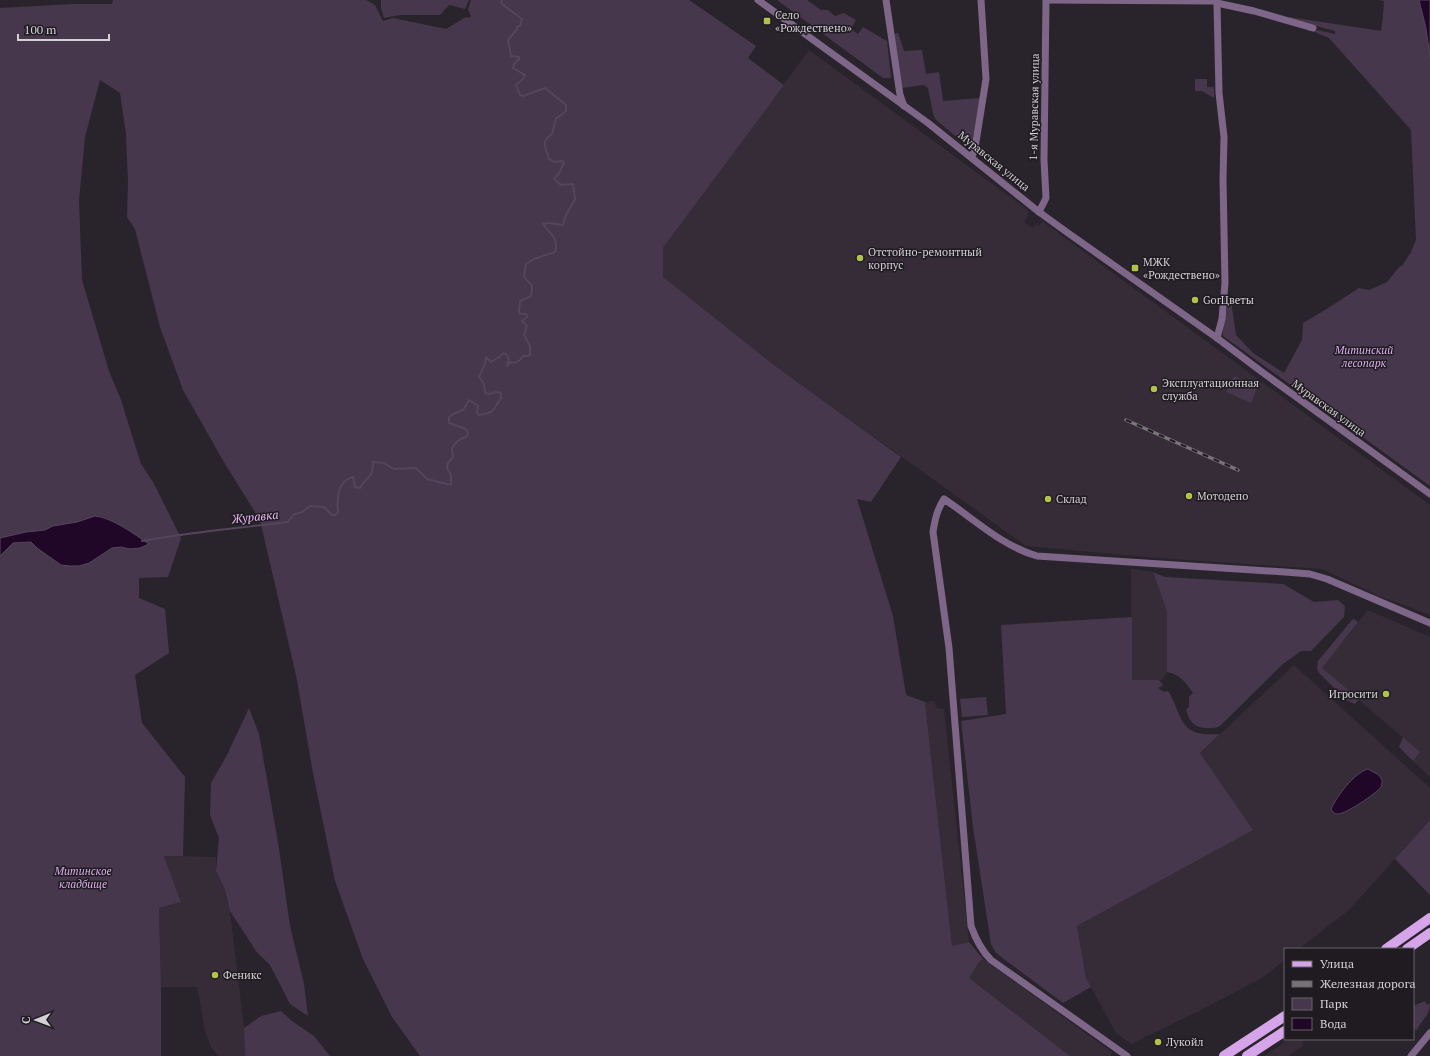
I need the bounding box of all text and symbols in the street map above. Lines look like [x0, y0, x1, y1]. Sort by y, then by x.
place label: Село «Рождествено» [775, 8, 852, 35]
scale bar [18, 16, 109, 42]
marker: Село «Рождествено» [762, 16, 772, 26]
text: 100 m [24, 22, 57, 37]
street label: 1-я Муравская улица [1026, 53, 1042, 161]
street label: Муравская улица [955, 128, 1033, 194]
place label: Отстойно-ремонтный корпус [868, 245, 982, 272]
marker: Отстойно-ремонтный корпус [855, 253, 865, 263]
place label: МЖК «Рождествено» [1143, 255, 1220, 282]
marker: МЖК «Рождествено» [1130, 263, 1140, 273]
place label: GorЦветы [1203, 293, 1254, 307]
marker: GorЦветы [1190, 295, 1200, 305]
park label: Митинский лесопарк [1334, 343, 1393, 370]
place label: Эксплуатационная служба [1162, 376, 1259, 403]
street label: Муравская улица [1289, 376, 1369, 440]
marker: Эксплуатационная служба [1149, 384, 1159, 394]
place label: Мотодепо [1197, 489, 1248, 503]
marker: Мотодепо [1184, 491, 1194, 501]
place label: Склад [1056, 492, 1087, 506]
marker: Склад [1043, 494, 1053, 504]
water label: Журавка [230, 507, 279, 527]
place label: Игросити [1329, 687, 1378, 701]
marker: Игросити [1381, 689, 1391, 699]
park label: Митинское кладбище [53, 864, 112, 891]
legend [1284, 948, 1414, 1040]
text: Улица [1320, 956, 1354, 971]
place label: Феникс [223, 968, 262, 982]
marker: Феникс [210, 970, 220, 980]
text: Железная дорога [1320, 976, 1416, 991]
text: Парк [1320, 996, 1348, 1011]
north arrow [16, 1000, 56, 1040]
text: С [19, 1016, 33, 1024]
text: Вода [1320, 1016, 1347, 1031]
place label: Лукойл [1165, 1035, 1203, 1049]
marker: Лукойл [1153, 1037, 1163, 1047]

